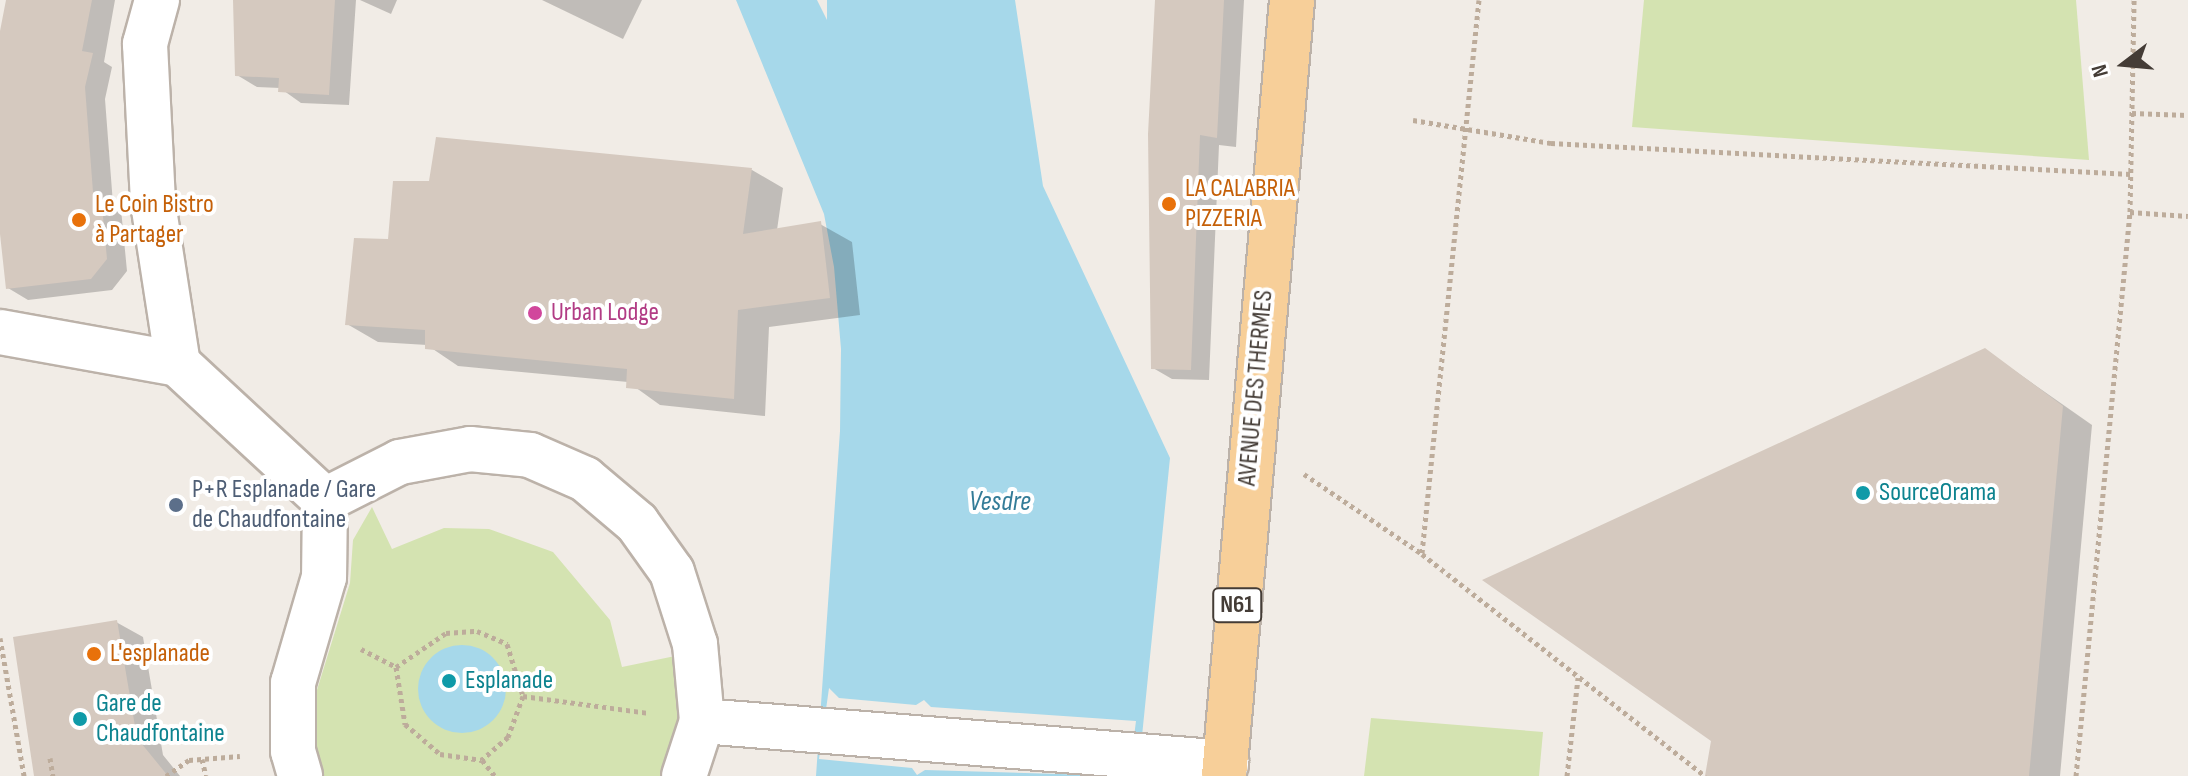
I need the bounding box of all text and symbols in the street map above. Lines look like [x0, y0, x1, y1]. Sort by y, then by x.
north arrow [2084, 24, 2164, 104]
text: N [2086, 61, 2115, 80]
place label: LA CALABRIA PIZZERIA [1185, 173, 1295, 234]
place label: Le Coin Bistro à Partager [95, 189, 214, 250]
marker: LA CALABRIA PIZZERIA [1160, 195, 1178, 213]
marker: Le Coin Bistro à Partager [70, 211, 88, 229]
street label: AVENUE DES THERMES [1232, 289, 1280, 487]
place label: Urban Lodge [551, 297, 659, 329]
marker: Urban Lodge [526, 304, 544, 322]
place label: P+R Esplanade / Gare de Chaudfontaine [192, 474, 376, 536]
place label: SourceOrama [1879, 477, 1996, 509]
marker: SourceOrama [1854, 484, 1872, 502]
water label: Vesdre [969, 485, 1031, 519]
marker: P+R Esplanade / Gare de Chaudfontaine [167, 496, 185, 514]
road number: N61 [1211, 585, 1263, 625]
place label: L'esplanade [110, 638, 210, 670]
marker: L'esplanade [85, 645, 103, 663]
place label: Esplanade [465, 665, 553, 697]
marker: Esplanade [440, 672, 458, 690]
place label: Gare de Chaudfontaine [96, 688, 225, 750]
marker: Gare de Chaudfontaine [71, 710, 89, 728]

